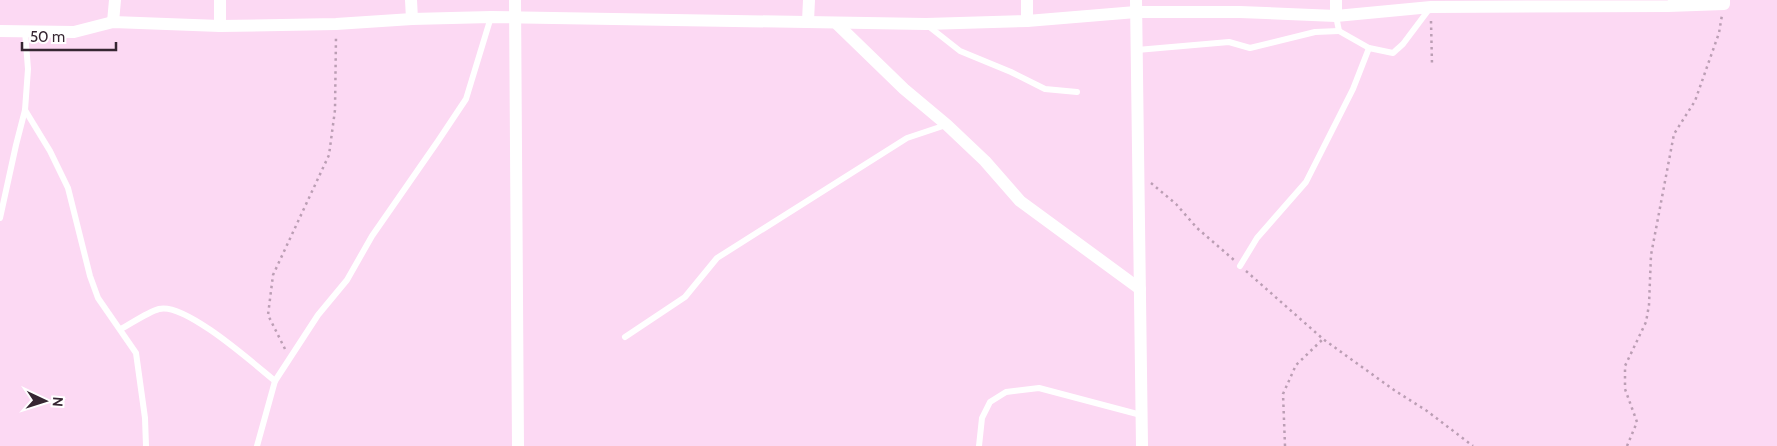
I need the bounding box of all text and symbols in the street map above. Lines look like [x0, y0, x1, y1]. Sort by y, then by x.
scale bar [22, 20, 116, 52]
text: 50 m [30, 28, 65, 46]
north arrow [20, 376, 70, 426]
text: N [49, 396, 67, 407]

